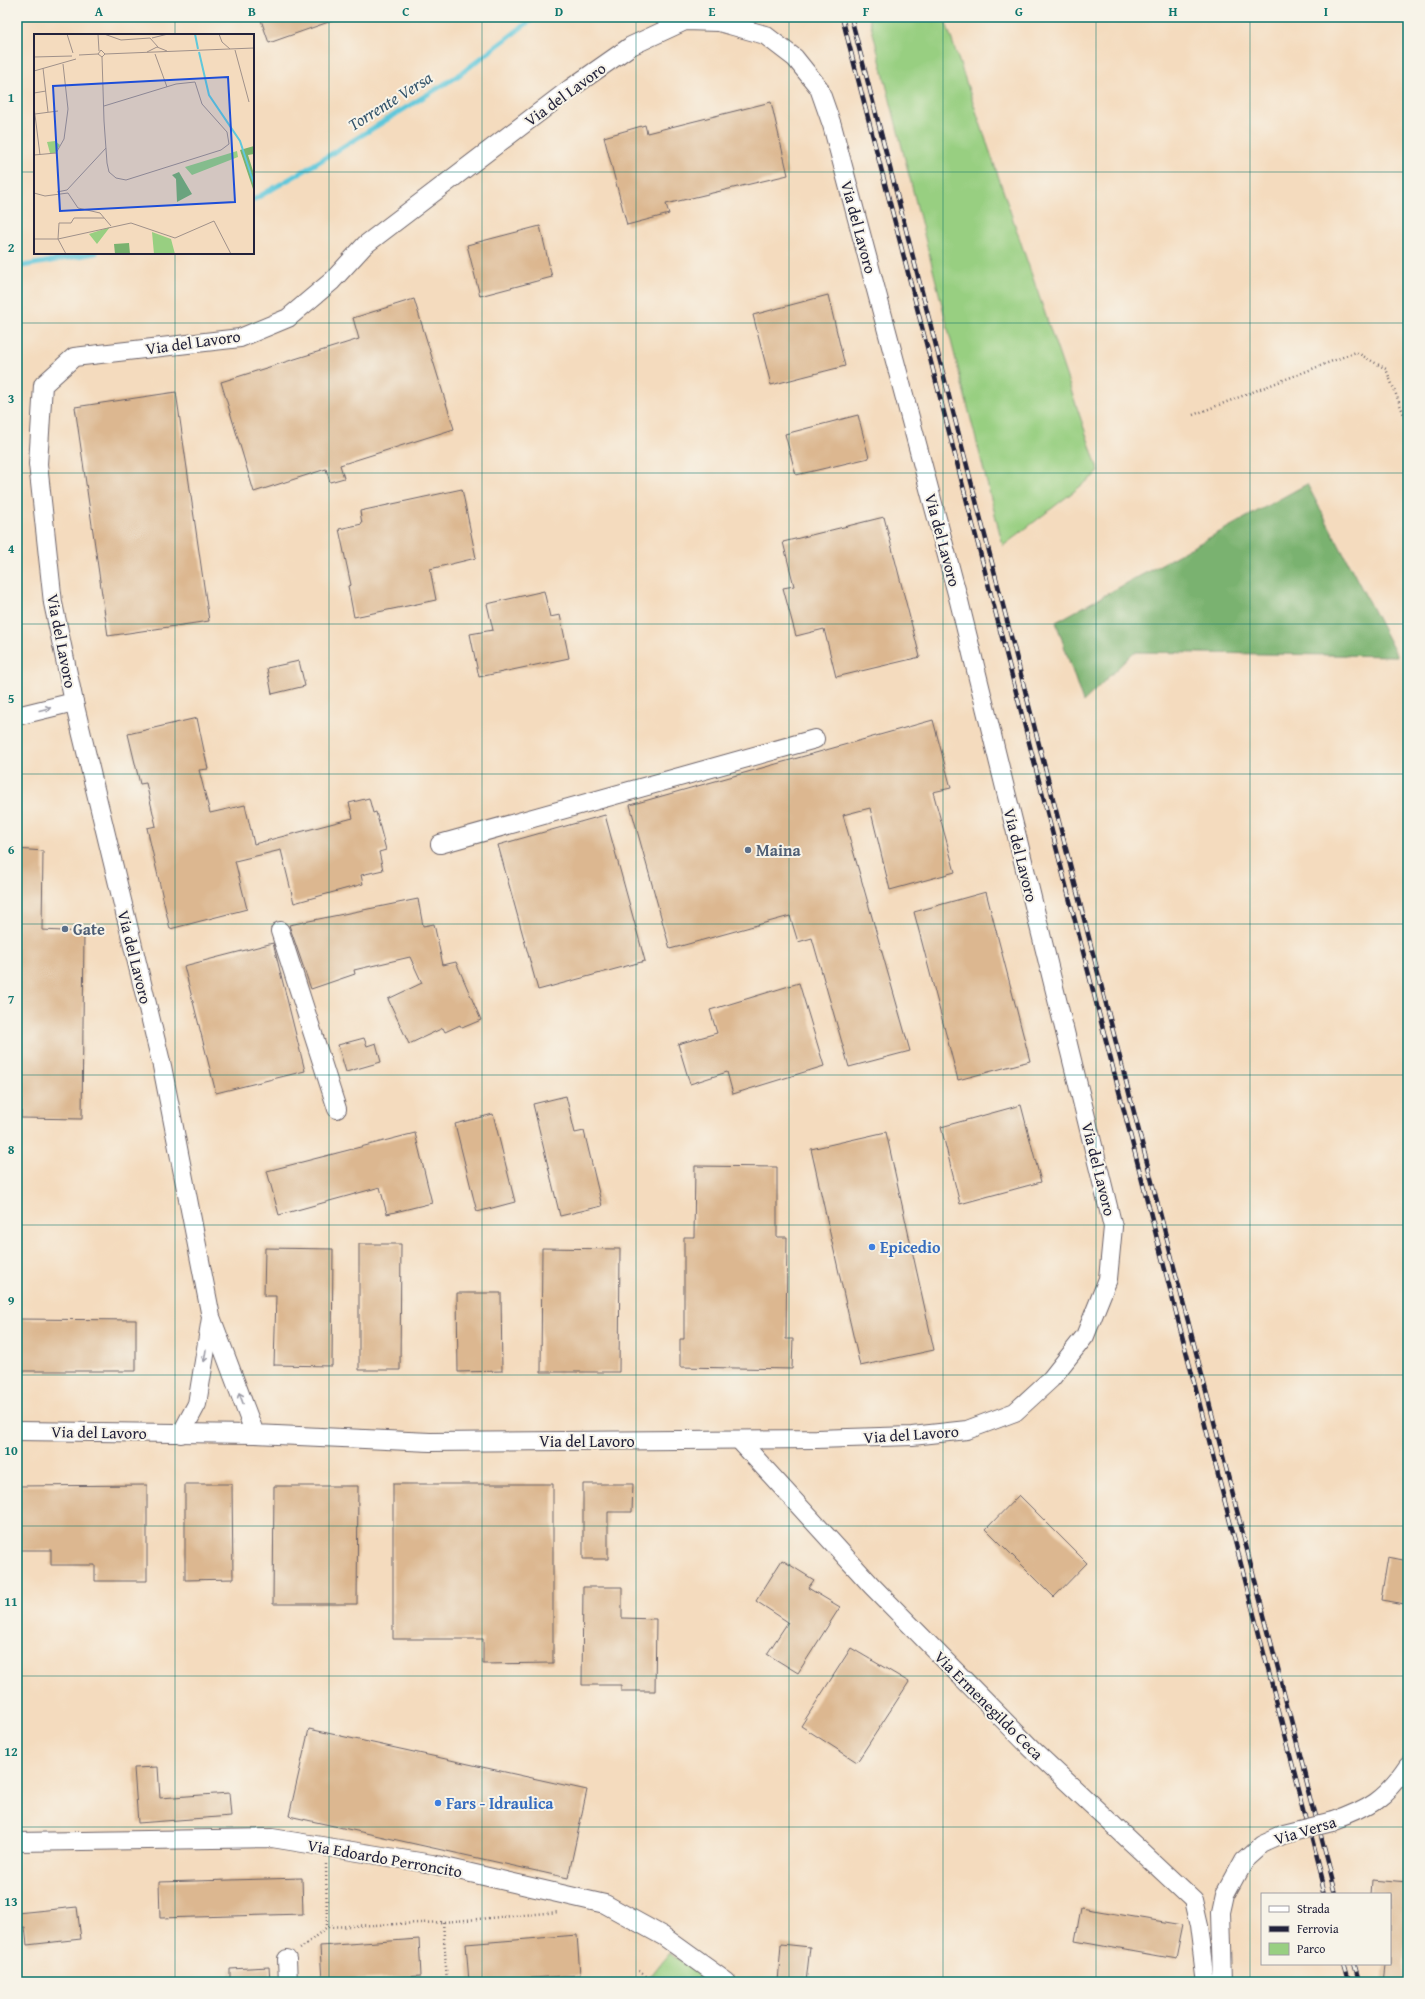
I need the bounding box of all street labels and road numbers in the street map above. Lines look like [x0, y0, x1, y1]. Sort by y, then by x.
street label: Via del Lavoro [519, 56, 611, 132]
street label: Via del Lavoro [835, 178, 883, 276]
street label: Via del Lavoro [144, 323, 242, 361]
street label: Via del Lavoro [919, 491, 967, 589]
street label: Via del Lavoro [41, 592, 83, 690]
street label: Via del Lavoro [998, 806, 1044, 904]
street label: Via del Lavoro [112, 908, 158, 1006]
street label: Via del Lavoro [1076, 1120, 1122, 1218]
street label: Via del Lavoro [51, 1419, 147, 1445]
street label: Via del Lavoro [862, 1419, 960, 1449]
street label: Via del Lavoro [539, 1429, 635, 1453]
street label: Via Ermenegildo Ceca [929, 1645, 1049, 1765]
street label: Via Versa [1271, 1809, 1339, 1851]
street label: Via Edoardo Perroncito [306, 1833, 464, 1883]

